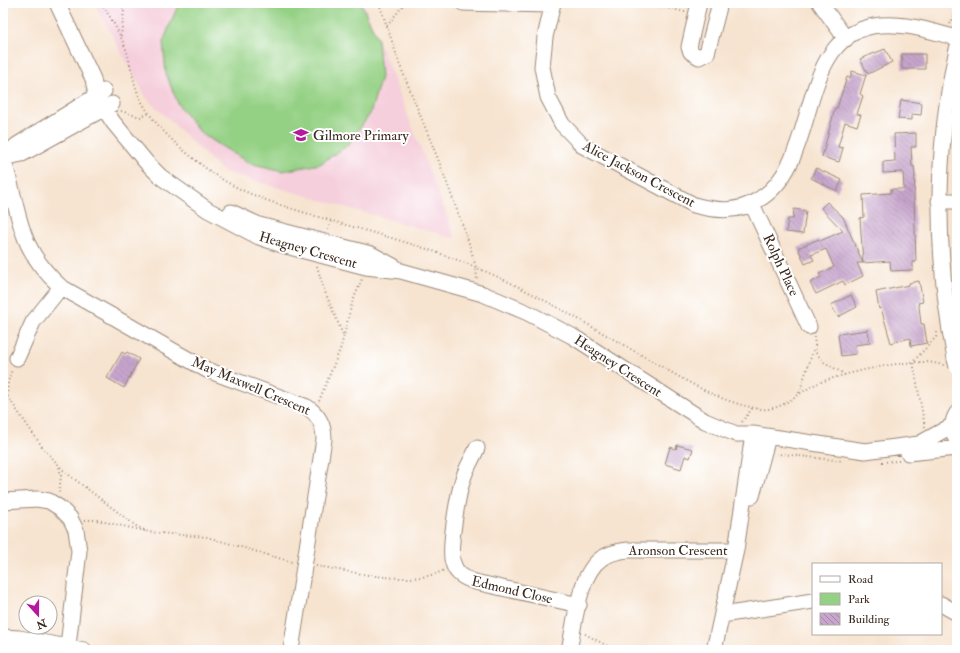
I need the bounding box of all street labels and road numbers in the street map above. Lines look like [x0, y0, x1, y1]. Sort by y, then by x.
street label: Alice Jackson Crescent [579, 137, 698, 211]
street label: Heagney Crescent [257, 228, 359, 273]
street label: Rolph Place [758, 231, 803, 299]
street label: Heagney Crescent [570, 331, 665, 402]
street label: May Maxwell Crescent [189, 353, 313, 420]
street label: Aronson Crescent [628, 542, 728, 559]
street label: Edmond Close [470, 572, 554, 608]

